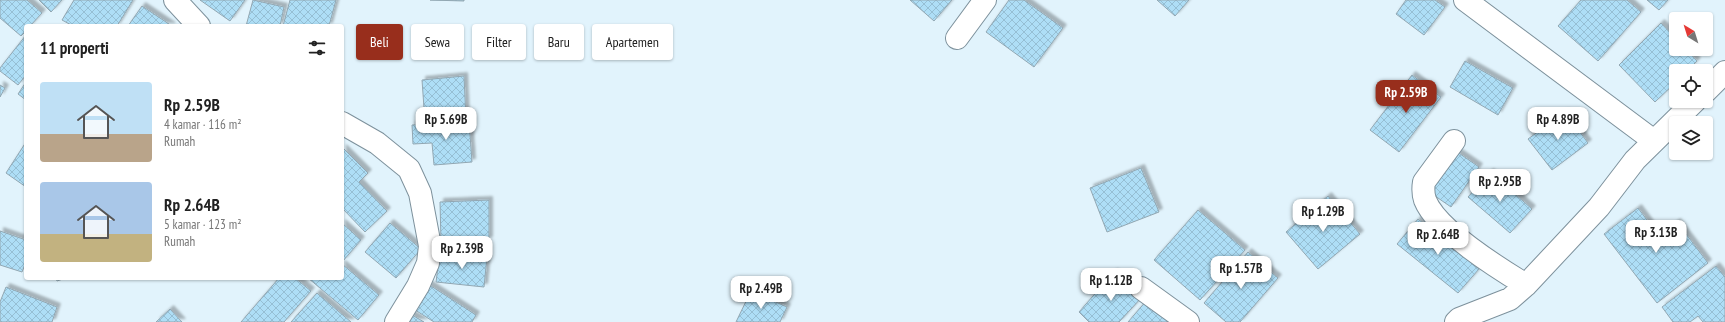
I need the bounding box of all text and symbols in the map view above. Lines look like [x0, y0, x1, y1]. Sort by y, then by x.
north arrow [1669, 12, 1713, 56]
map controls [1669, 12, 1713, 160]
chip: Beli [356, 24, 403, 60]
chip: Sewa [411, 24, 464, 60]
chip: Filter [472, 24, 526, 60]
chip: Baru [534, 24, 584, 60]
chip: Apartemen [592, 24, 673, 60]
text: 11 properti [40, 37, 109, 59]
icon: filters [306, 37, 328, 59]
button: locate [1669, 64, 1713, 108]
pin: Rp 2.59B [1365, 80, 1447, 114]
text: Rp 2.59B [1385, 84, 1427, 101]
text: Rp 2.59B [164, 94, 220, 116]
icon: home [72, 98, 120, 146]
pin: Rp 5.69B [405, 107, 487, 141]
pin: Rp 4.89B [1517, 107, 1599, 141]
text: Rp 5.69B [425, 111, 467, 128]
text: Rp 4.89B [1537, 111, 1579, 128]
text: 4 kamar · 116 m² [164, 116, 241, 133]
button: layers [1669, 116, 1713, 160]
text: Rumah [164, 133, 195, 150]
pin: Rp 2.95B [1459, 169, 1541, 203]
text: Rp 2.95B [1479, 173, 1521, 190]
text: Rp 2.64B [164, 194, 220, 216]
icon: home [72, 198, 120, 246]
pin: Rp 1.29B [1282, 199, 1364, 233]
text: Rp 1.29B [1302, 203, 1344, 220]
text: 5 kamar · 123 m² [164, 216, 241, 233]
pin: Rp 3.13B [1615, 220, 1697, 254]
pin: Rp 2.64B [1397, 222, 1479, 256]
text: Rp 3.13B [1635, 224, 1677, 241]
text: Rp 2.64B [1417, 226, 1459, 243]
text: Rumah [164, 233, 195, 250]
pin: Rp 2.39B [421, 236, 503, 270]
text: Rp 2.39B [441, 240, 483, 257]
pin: Rp 1.57B [1200, 256, 1282, 290]
text: Rp 1.57B [1220, 260, 1262, 277]
pin: Rp 1.12B [1070, 268, 1152, 302]
text: Rp 1.12B [1090, 272, 1132, 289]
pin: Rp 2.49B [720, 276, 802, 310]
text: Rp 2.49B [740, 280, 782, 297]

